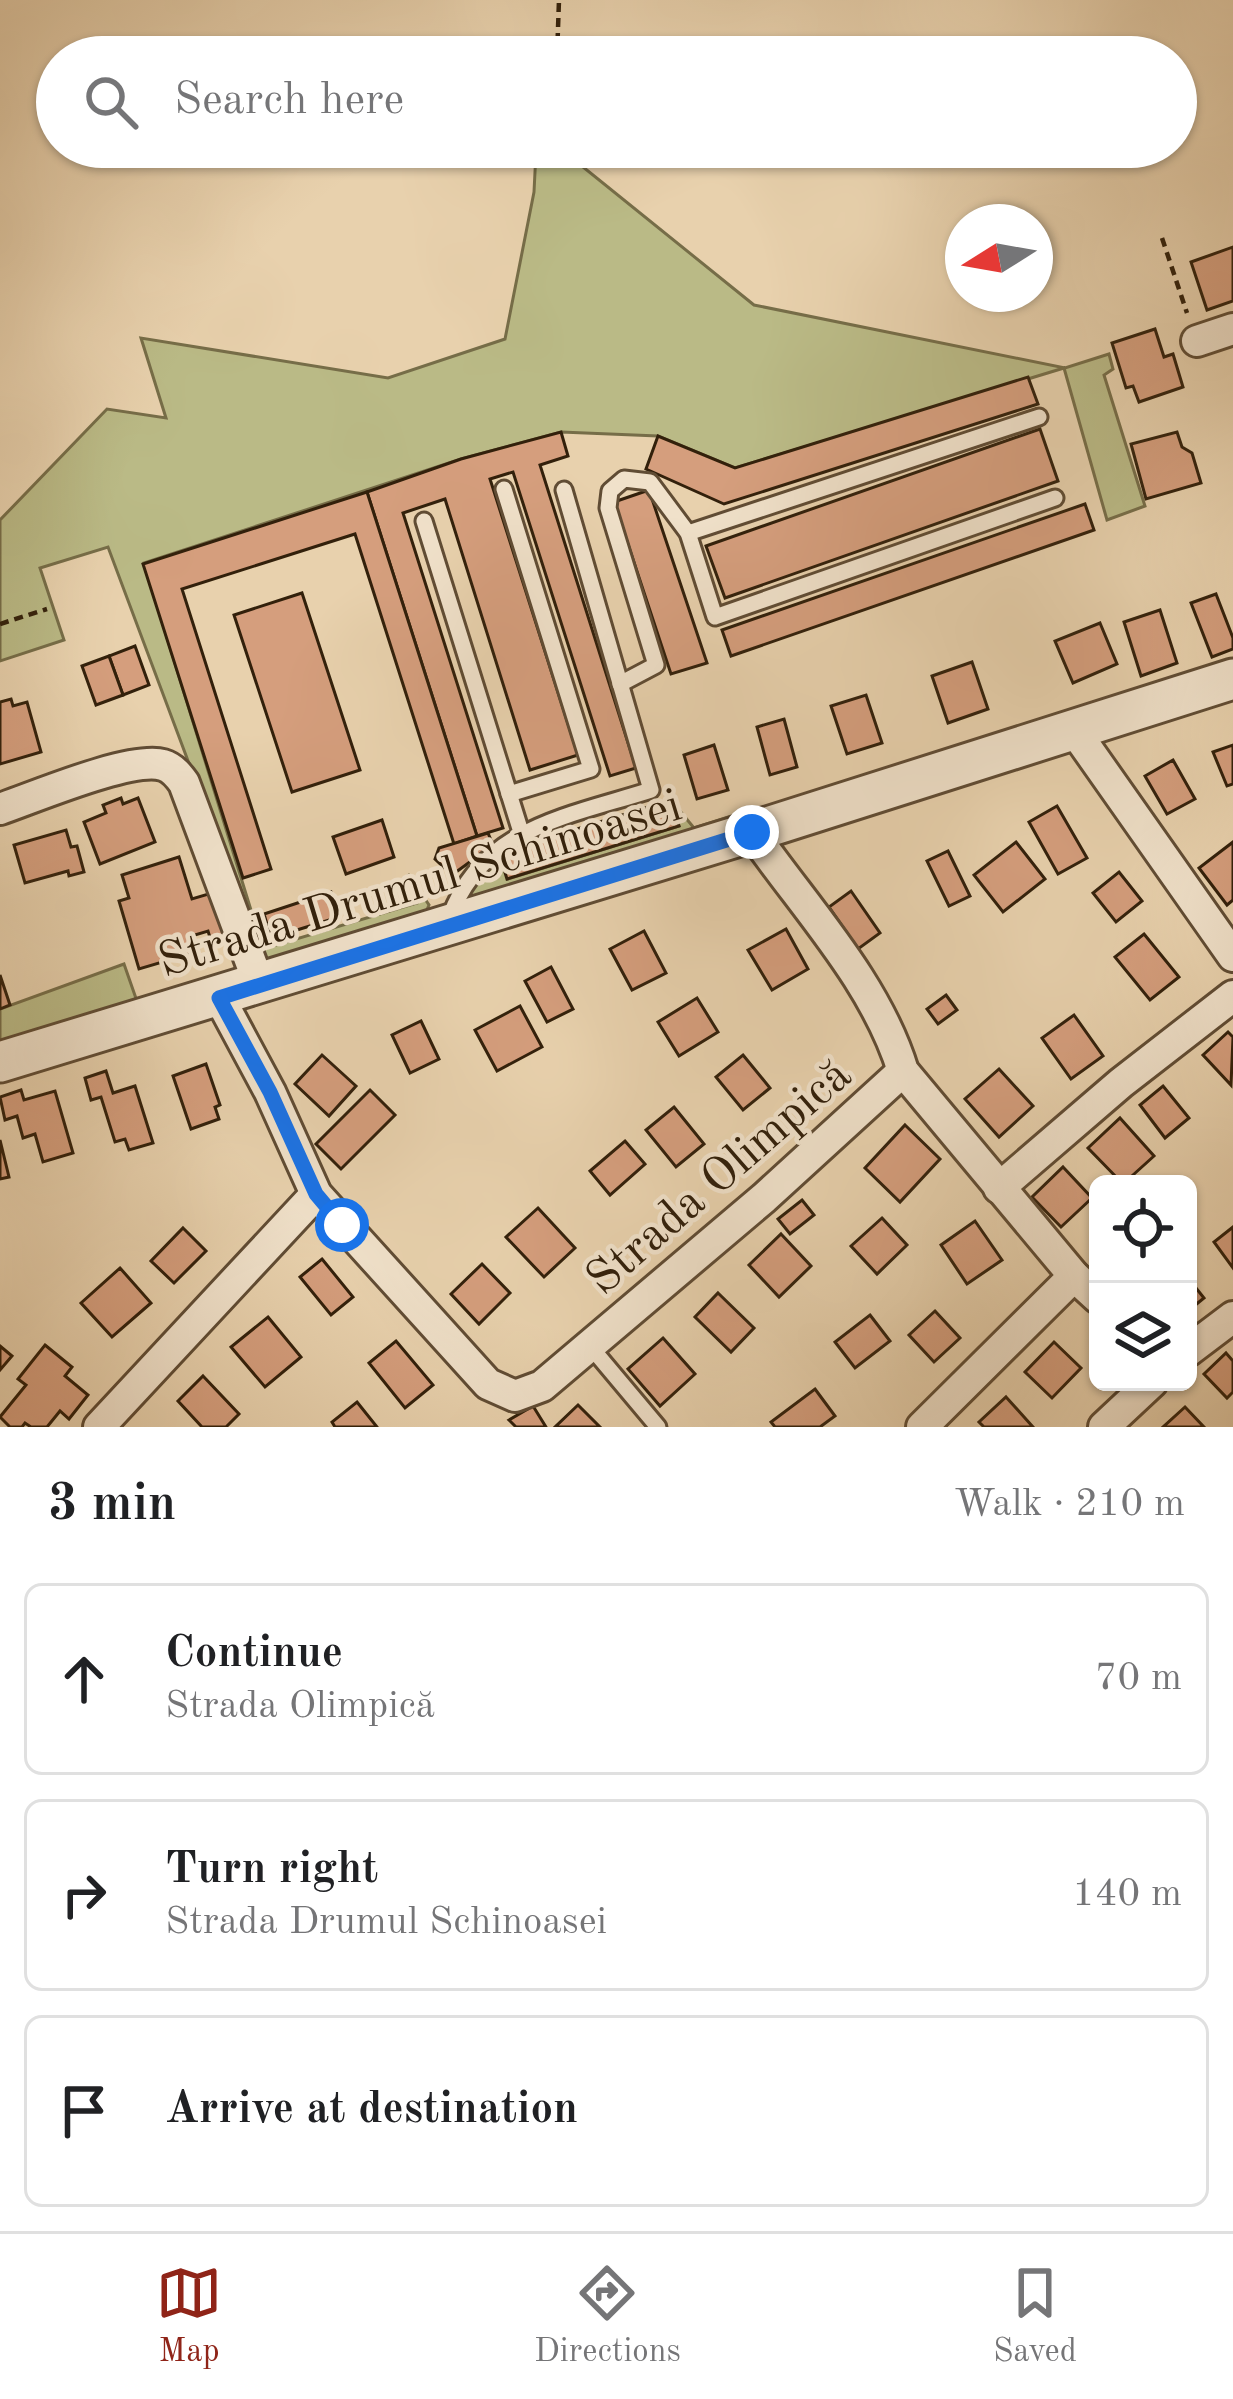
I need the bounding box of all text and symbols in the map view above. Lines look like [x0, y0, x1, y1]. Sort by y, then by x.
search box [36, 36, 1197, 168]
icon: search [78, 69, 144, 135]
text: Search here [174, 79, 404, 124]
north arrow [945, 204, 1053, 312]
street label: Strada Drumul Schinoasei [153, 782, 687, 987]
route end [725, 805, 779, 859]
street label: Strada Olimpică [578, 1051, 861, 1305]
map controls [1089, 1175, 1197, 1391]
button: locate [1089, 1175, 1197, 1283]
route start [315, 1198, 369, 1252]
button: layers [1089, 1283, 1197, 1391]
text: 3 min [48, 1480, 176, 1531]
text: Walk · 210 m [954, 1485, 1185, 1524]
text: Continue [165, 1632, 343, 1677]
icon: ahead [51, 1646, 117, 1712]
text: 70 m [1095, 1659, 1182, 1698]
text: Strada Olimpică [165, 1687, 435, 1726]
text: Turn right [165, 1848, 378, 1893]
icon: right [51, 1862, 117, 1928]
text: 140 m [1072, 1875, 1182, 1914]
text: Strada Drumul Schinoasei [165, 1903, 607, 1942]
icon: arrive [51, 2078, 117, 2144]
text: Arrive at destination [165, 2088, 578, 2133]
tab: Map [156, 2260, 222, 2373]
tab: Directions [534, 2260, 681, 2373]
tab: Saved [993, 2260, 1077, 2373]

